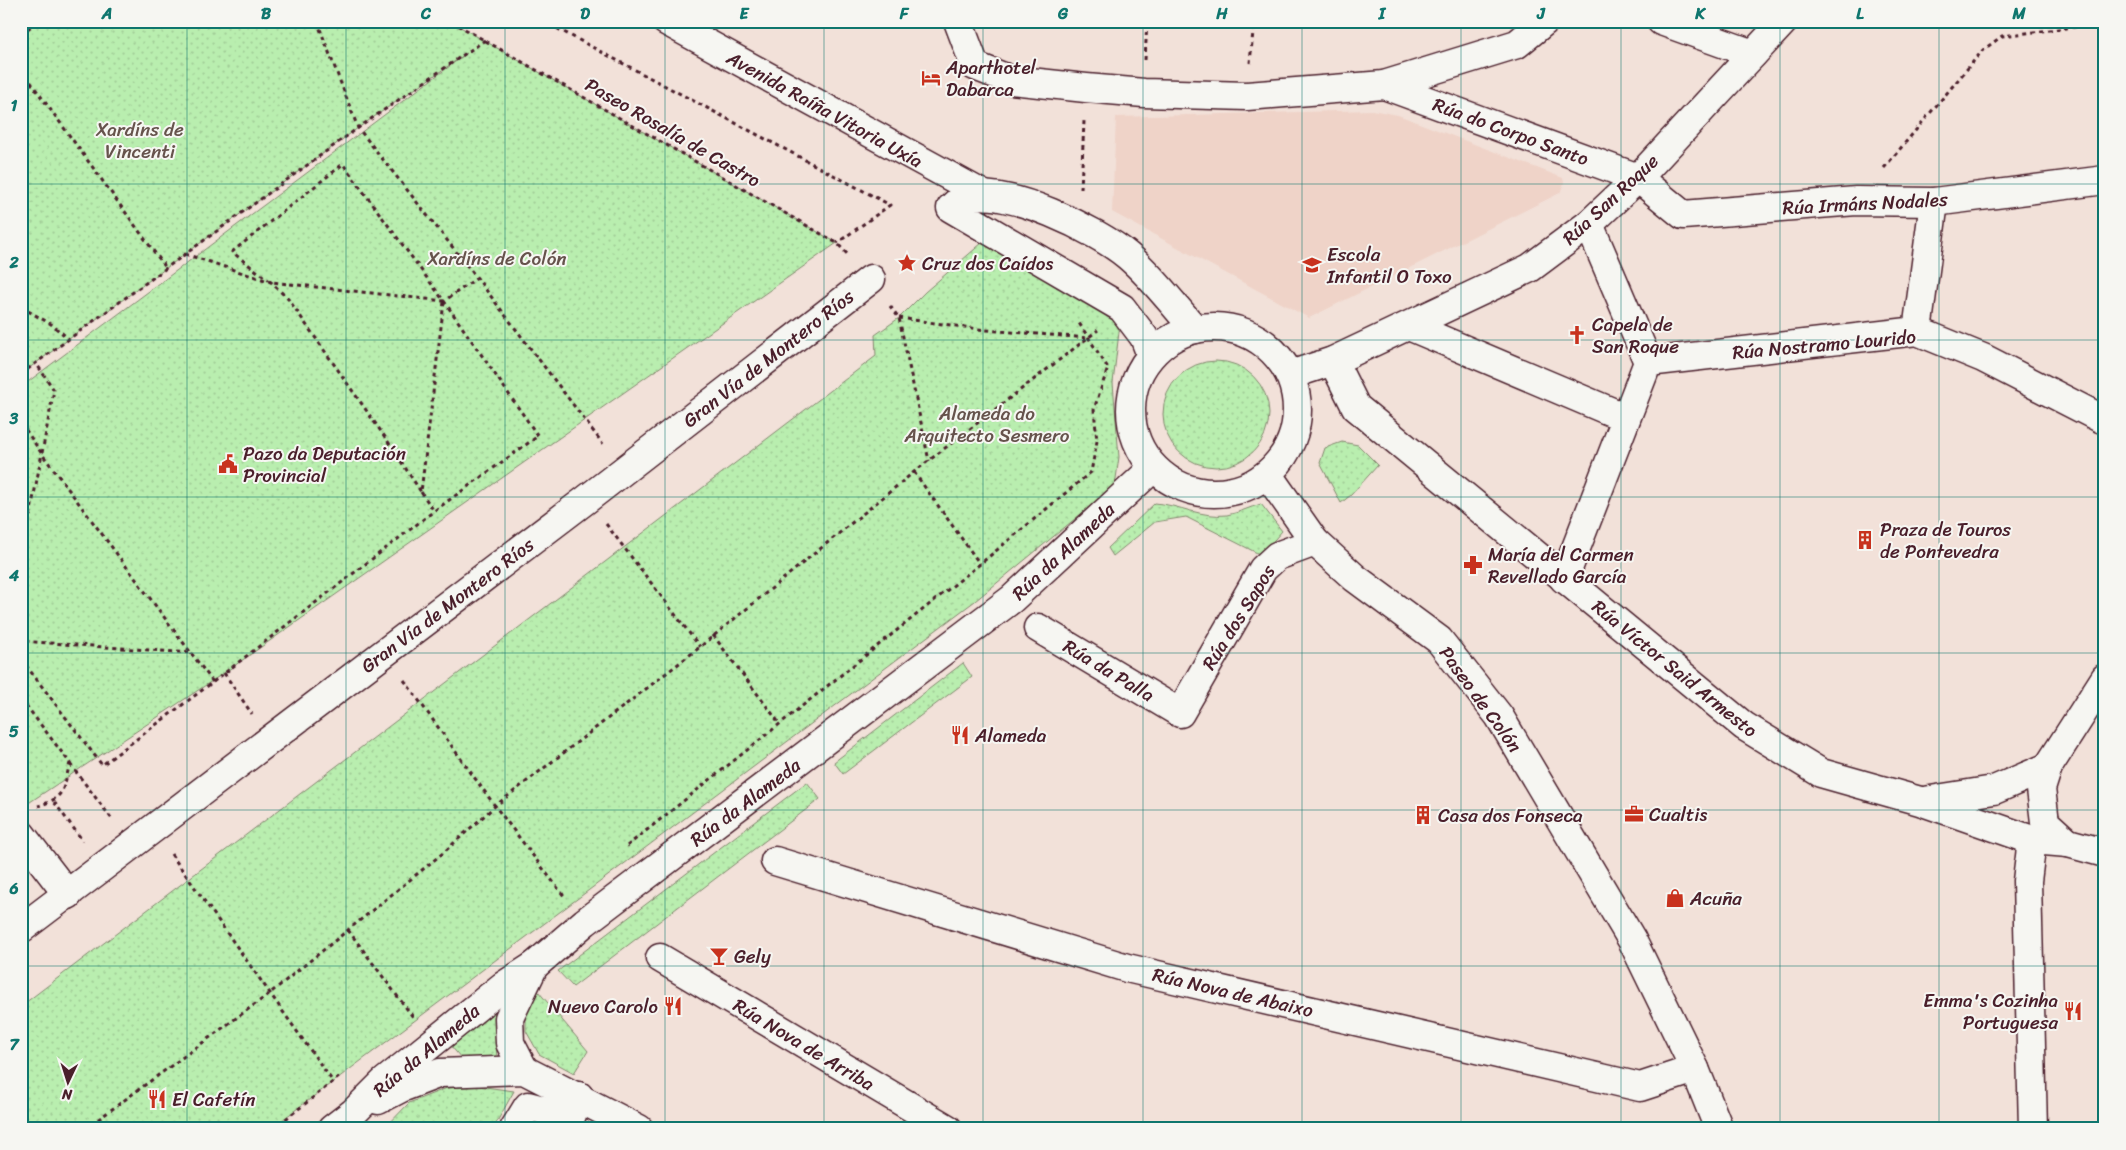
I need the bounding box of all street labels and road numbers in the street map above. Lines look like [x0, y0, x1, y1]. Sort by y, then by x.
street label: Avenida Raíña Vitoria Uxía [720, 41, 929, 177]
street label: Paseo Rosalía de Castro [579, 69, 767, 196]
street label: Rúa do Corpo Santo [1428, 88, 1593, 175]
street label: Rúa San Roque [1554, 145, 1667, 253]
street label: Rúa Irmáns Nodales [1782, 183, 1949, 224]
street label: Gran Vía de Montero Ríos [675, 281, 861, 436]
street label: Rúa Nostramo Lourido [1731, 320, 1918, 369]
street label: Rúa da Alameda [1004, 494, 1123, 608]
street label: Gran Vía de Montero Ríos [353, 529, 541, 682]
street label: Rúa dos Sapos [1193, 558, 1284, 677]
street label: Rúa Víctor Said Armesto [1584, 591, 1765, 746]
street label: Rúa da Palla [1056, 630, 1161, 711]
street label: Paseo de Colón [1430, 639, 1531, 760]
street label: Rúa da Alameda [683, 749, 808, 855]
street label: Rúa Nova de Abaixo [1149, 958, 1317, 1027]
street label: Rúa Nova de Arriba [727, 989, 881, 1100]
street label: Rúa da Alameda [365, 995, 488, 1105]

